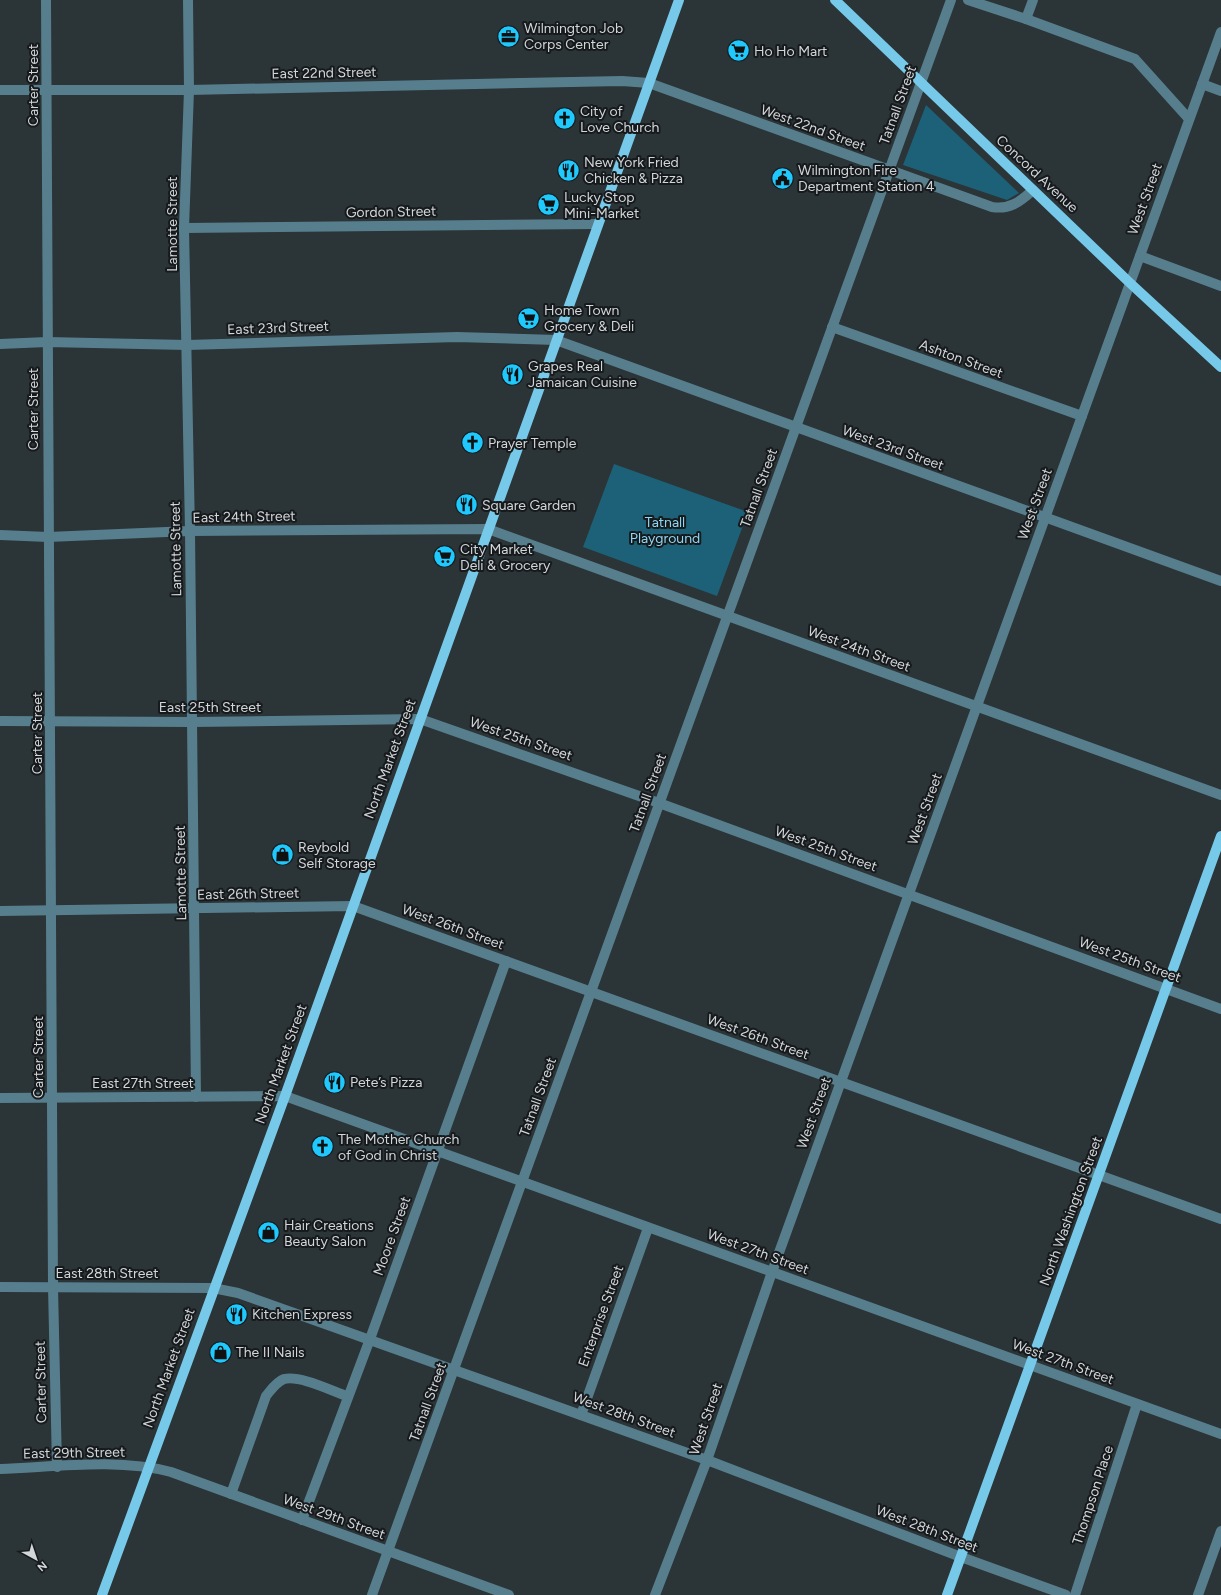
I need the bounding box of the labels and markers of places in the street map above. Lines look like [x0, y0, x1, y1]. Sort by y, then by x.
place label: Wilmington Job Corps Center [524, 20, 623, 53]
office icon: Wilmington Job Corps Center [495, 23, 521, 49]
supermarket icon: Ho Ho Mart [726, 38, 752, 64]
place label: Ho Ho Mart [754, 43, 827, 60]
place label: City of Love Church [580, 103, 659, 136]
church icon: City of Love Church [552, 106, 578, 132]
place label: New York Fried Chicken & Pizza [584, 154, 683, 187]
restaurant icon: New York Fried Chicken & Pizza [555, 157, 581, 183]
place label: Wilmington Fire Department Station 4 [798, 162, 935, 195]
public building icon: Wilmington Fire Department Station 4 [769, 165, 795, 191]
place label: Lucky Stop Mini-Market [564, 189, 639, 222]
supermarket icon: Lucky Stop Mini-Market [535, 192, 561, 218]
place label: Home Town Grocery & Deli [544, 302, 634, 335]
supermarket icon: Home Town Grocery & Deli [515, 305, 541, 331]
place label: Grapes Real Jamaican Cuisine [528, 358, 637, 391]
restaurant icon: Grapes Real Jamaican Cuisine [499, 361, 525, 387]
church icon: Prayer Temple [459, 430, 485, 456]
place label: Prayer Temple [488, 435, 577, 452]
restaurant icon: Square Garden [453, 492, 479, 518]
place label: Square Garden [482, 497, 576, 514]
place label: City Market Deli & Grocery [460, 541, 551, 574]
supermarket icon: City Market Deli & Grocery [431, 544, 457, 570]
place label: Reybold Self Storage [298, 839, 376, 872]
shop icon: Reybold Self Storage [269, 842, 295, 868]
restaurant icon: Pete’s Pizza [321, 1069, 347, 1095]
place label: Pete’s Pizza [350, 1074, 422, 1091]
place label: The Mother Church of God in Christ [338, 1131, 460, 1164]
church icon: The Mother Church of God in Christ [310, 1134, 336, 1160]
place label: Hair Creations Beauty Salon [284, 1217, 374, 1250]
shop icon: Hair Creations Beauty Salon [255, 1220, 281, 1246]
restaurant icon: Kitchen Express [223, 1301, 249, 1327]
place label: Kitchen Express [252, 1306, 352, 1323]
shop icon: The II Nails [208, 1339, 234, 1365]
place label: The II Nails [236, 1344, 305, 1361]

